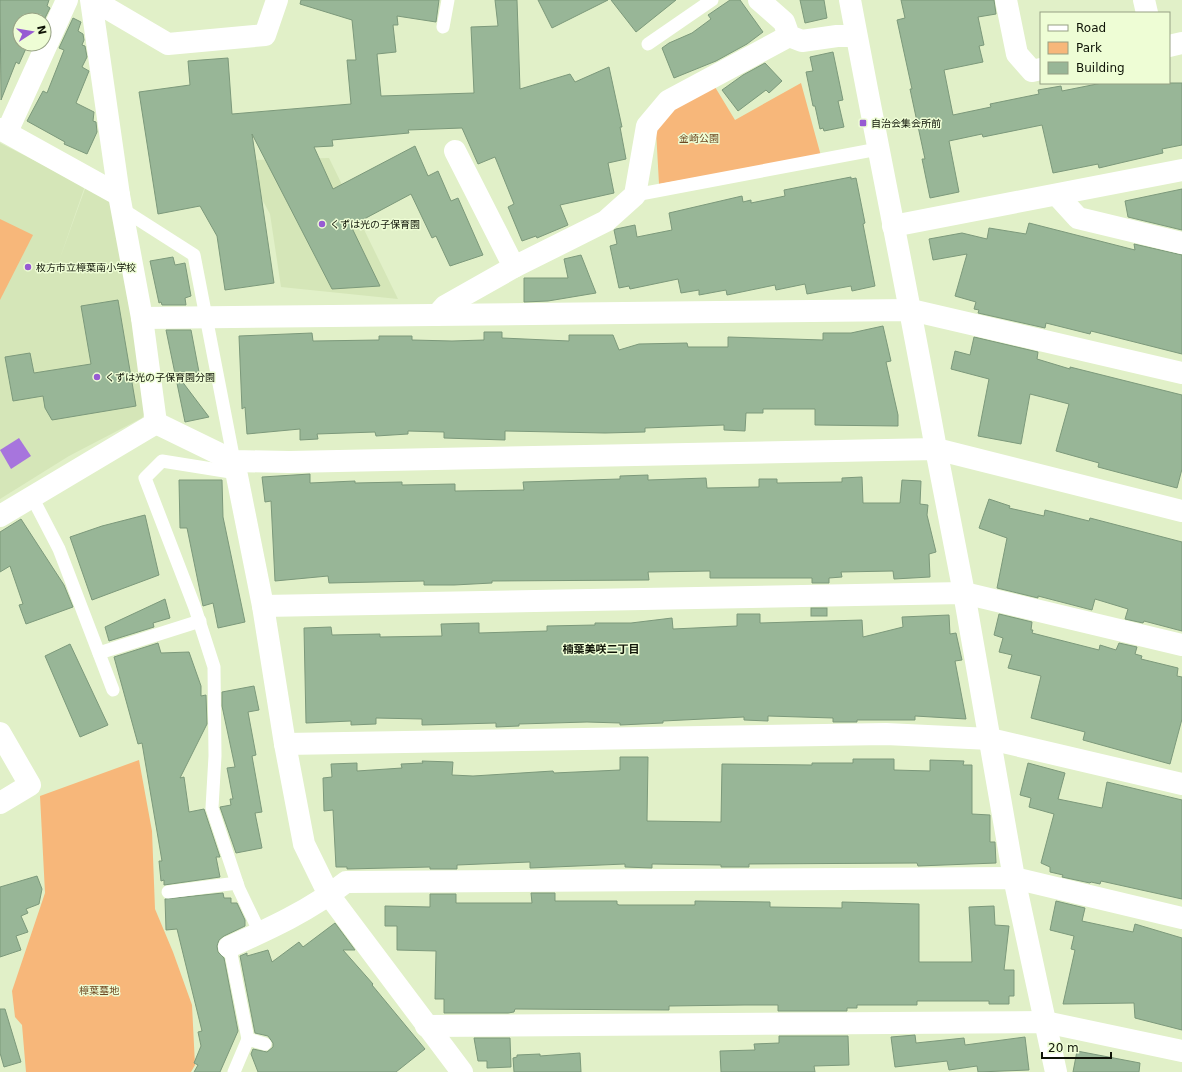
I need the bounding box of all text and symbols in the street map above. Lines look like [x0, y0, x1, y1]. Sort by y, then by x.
north arrow [12, 12, 52, 52]
legend [1040, 12, 1170, 84]
text: Road [1076, 21, 1106, 35]
text: N [34, 24, 49, 36]
text: Park [1076, 41, 1102, 55]
text: Building [1076, 61, 1125, 75]
marker: 自治会集会所前 [858, 118, 868, 128]
place label: 自治会集会所前 [871, 118, 941, 129]
park label: 金崎公園 [679, 133, 719, 144]
marker: くずは光の子保育園 [317, 219, 327, 229]
place label: くずは光の子保育園 [330, 219, 420, 230]
marker: 枚方市立樟葉南小学校 [23, 262, 33, 272]
place label: 枚方市立樟葉南小学校 [36, 262, 136, 273]
marker: くずは光の子保育園分園 [92, 372, 102, 382]
place label: くずは光の子保育園分園 [105, 372, 215, 383]
district label: 楠葉美咲二丁目 [563, 643, 640, 656]
park label: 樟葉墓地 [79, 985, 120, 996]
scale bar [1042, 1034, 1111, 1060]
text: 20 m [1048, 1041, 1079, 1055]

